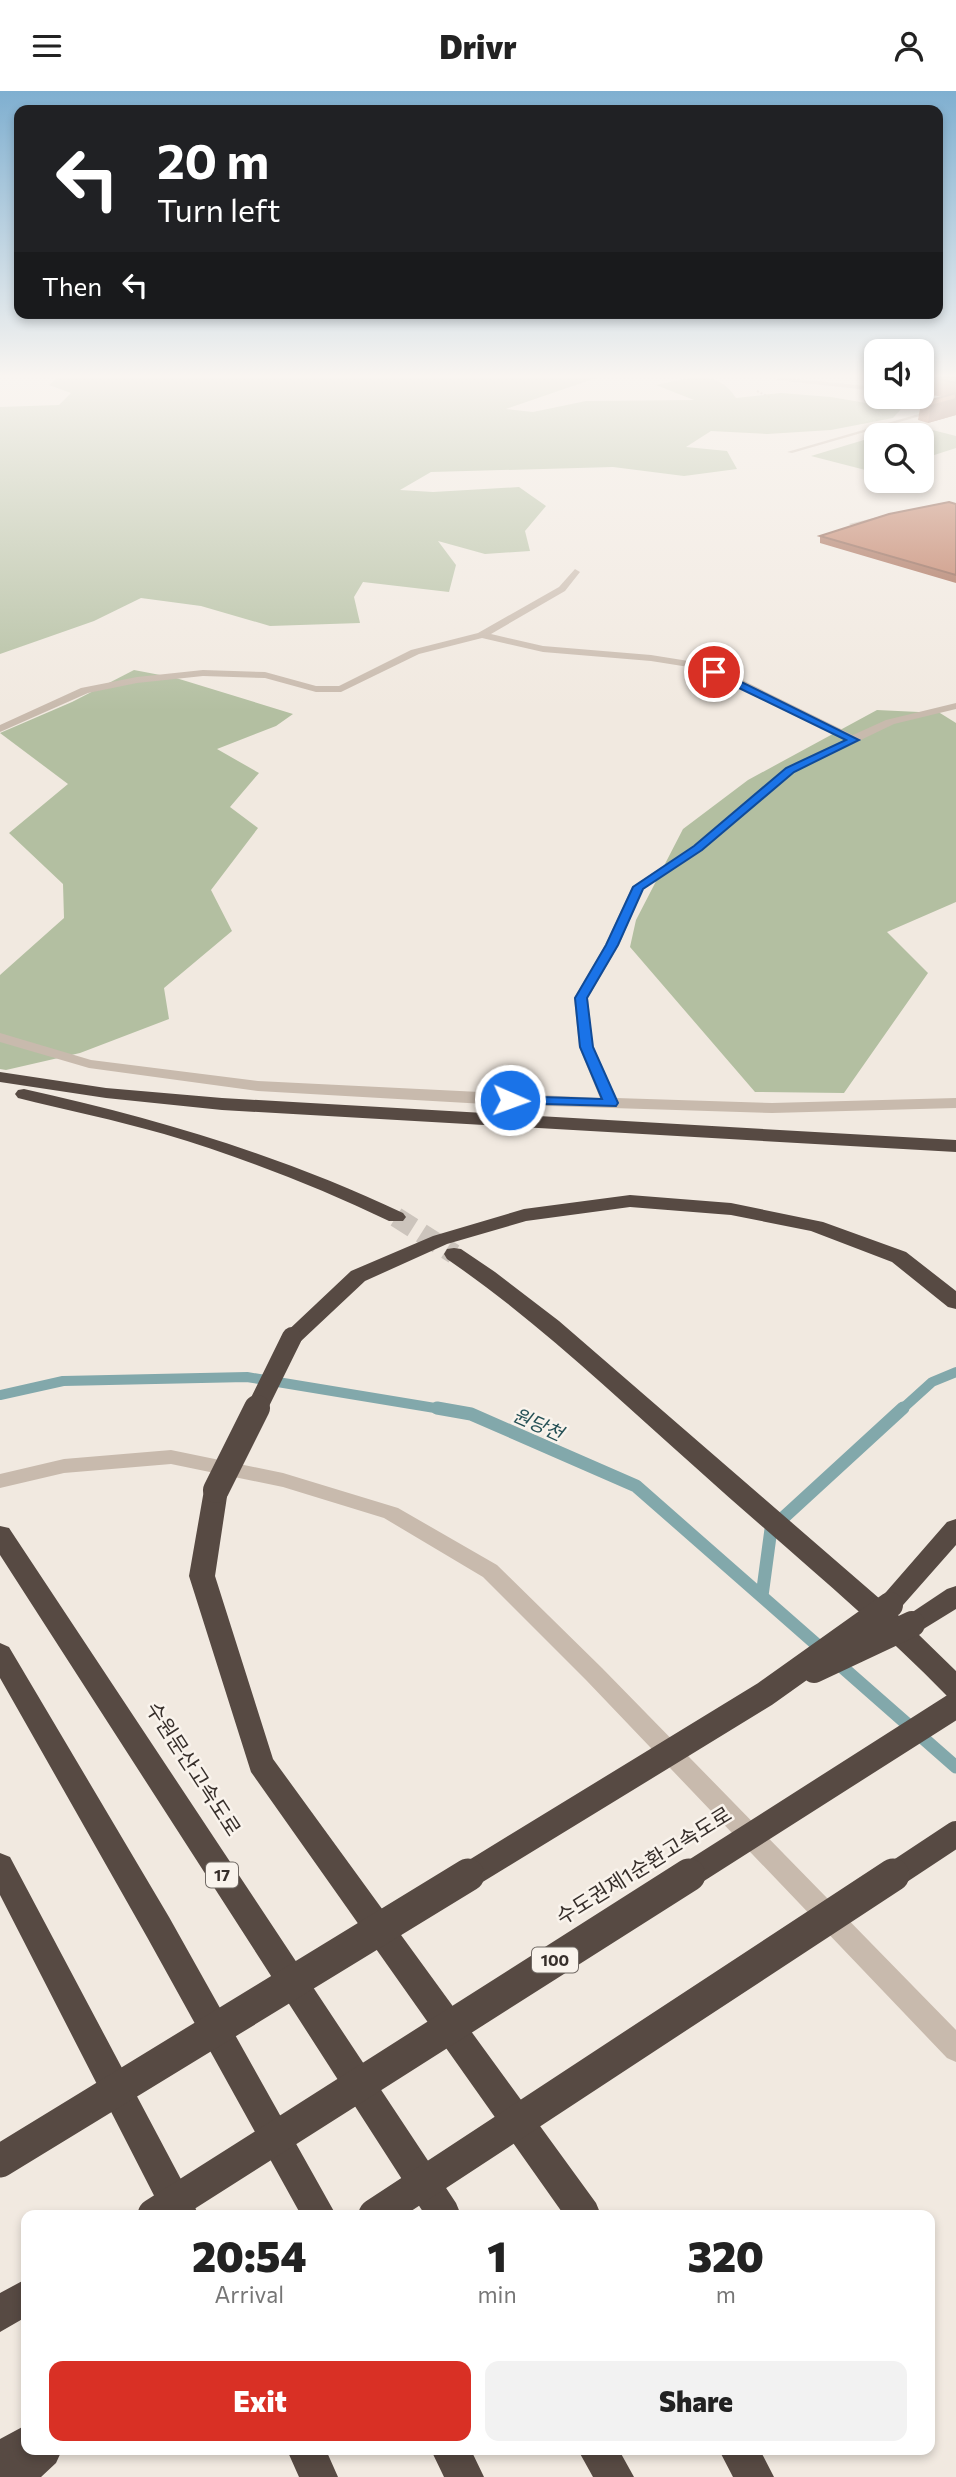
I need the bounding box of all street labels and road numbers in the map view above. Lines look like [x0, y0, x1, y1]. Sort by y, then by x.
street label: 수원문산고속도로 [142, 1697, 247, 1840]
street label: 수도권제1순환고속도로 [551, 1801, 736, 1929]
road number: 17 [206, 1863, 238, 1888]
road number: 100 [532, 1947, 578, 1973]

